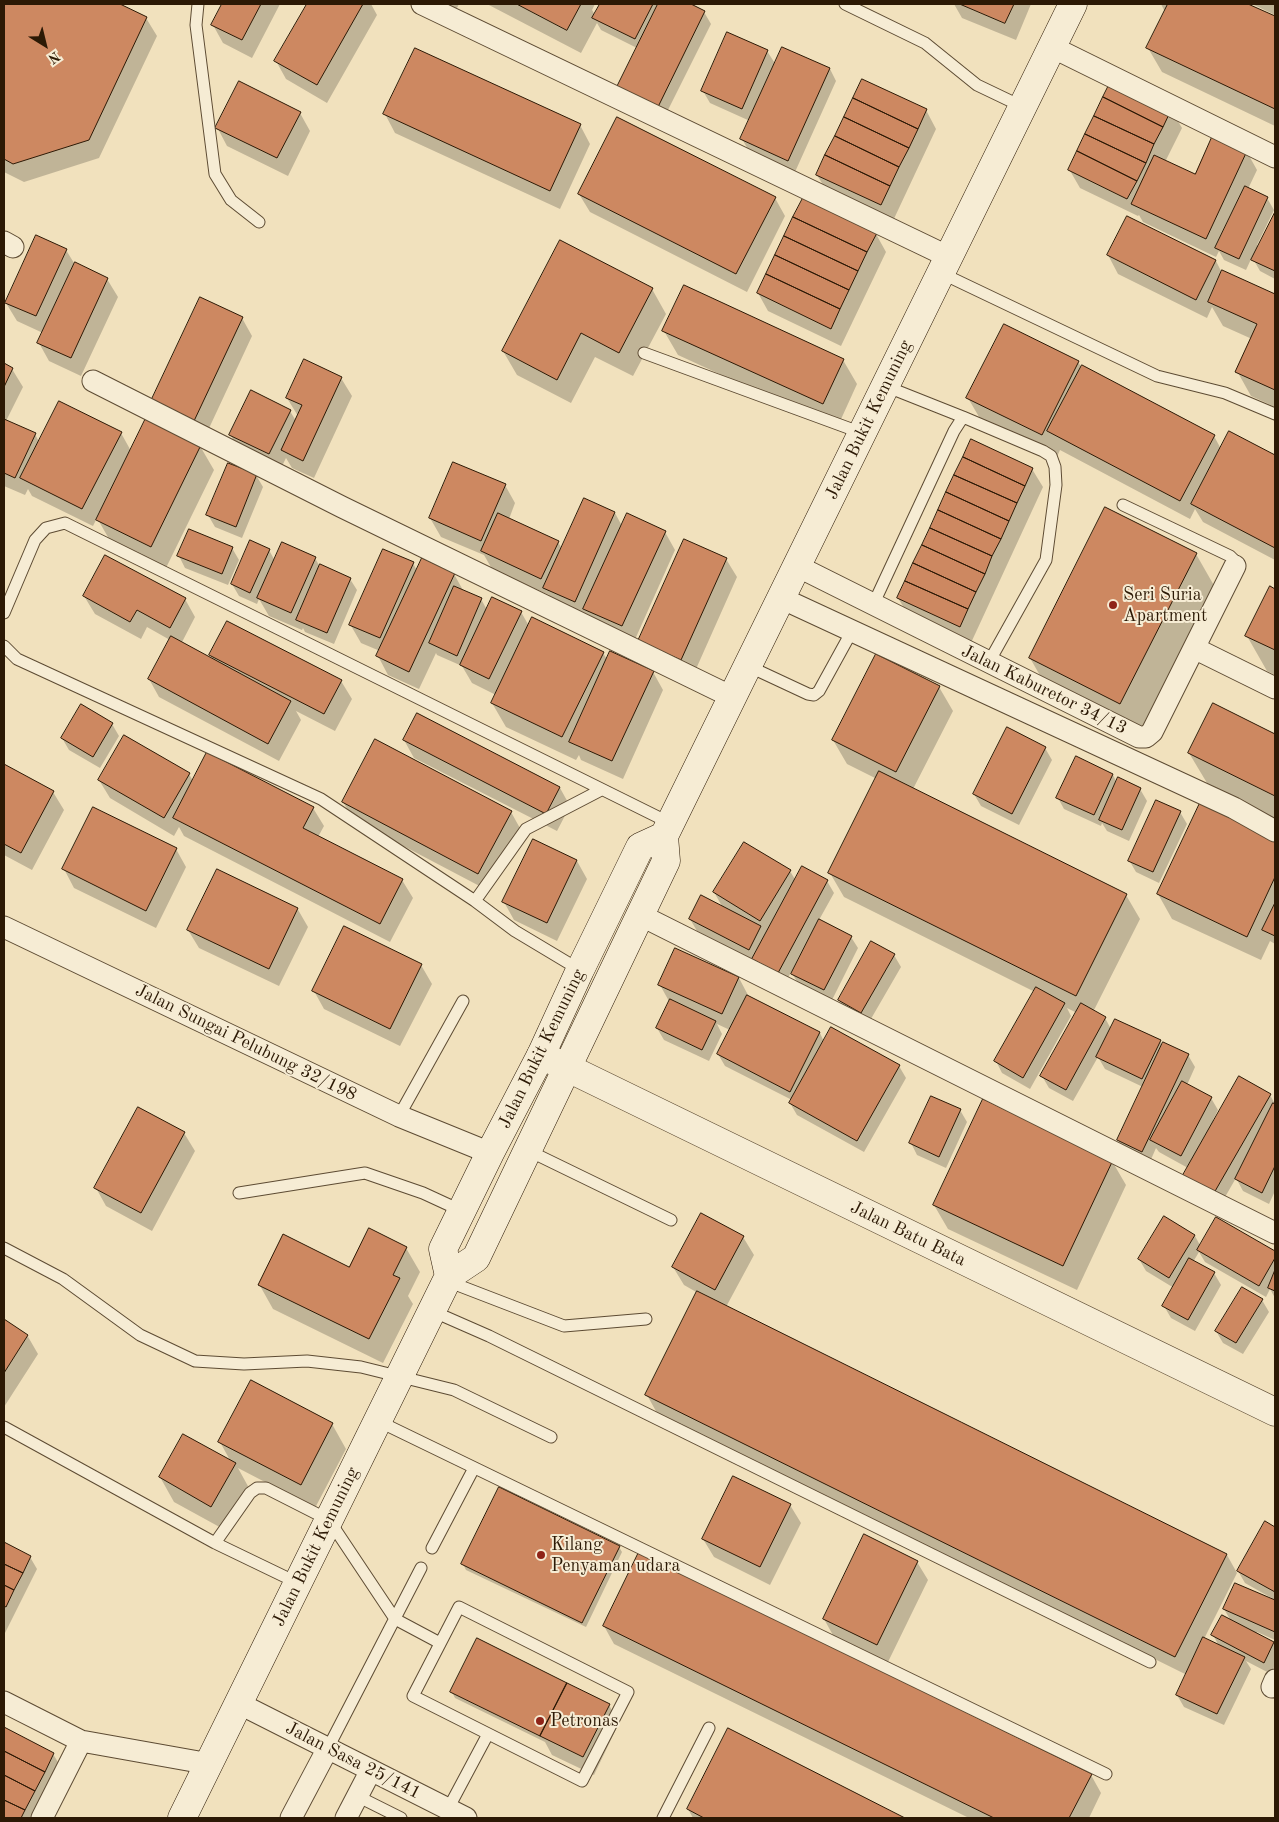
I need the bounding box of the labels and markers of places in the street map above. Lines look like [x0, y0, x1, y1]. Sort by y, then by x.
place label: Seri Suria Apartment [1123, 584, 1207, 626]
marker: Seri Suria Apartment [1107, 599, 1119, 611]
place label: Kilang Penyaman udara [551, 1534, 680, 1576]
marker: Kilang Penyaman udara [535, 1549, 547, 1561]
place label: Petronas [550, 1710, 619, 1732]
marker: Petronas [534, 1715, 546, 1727]

